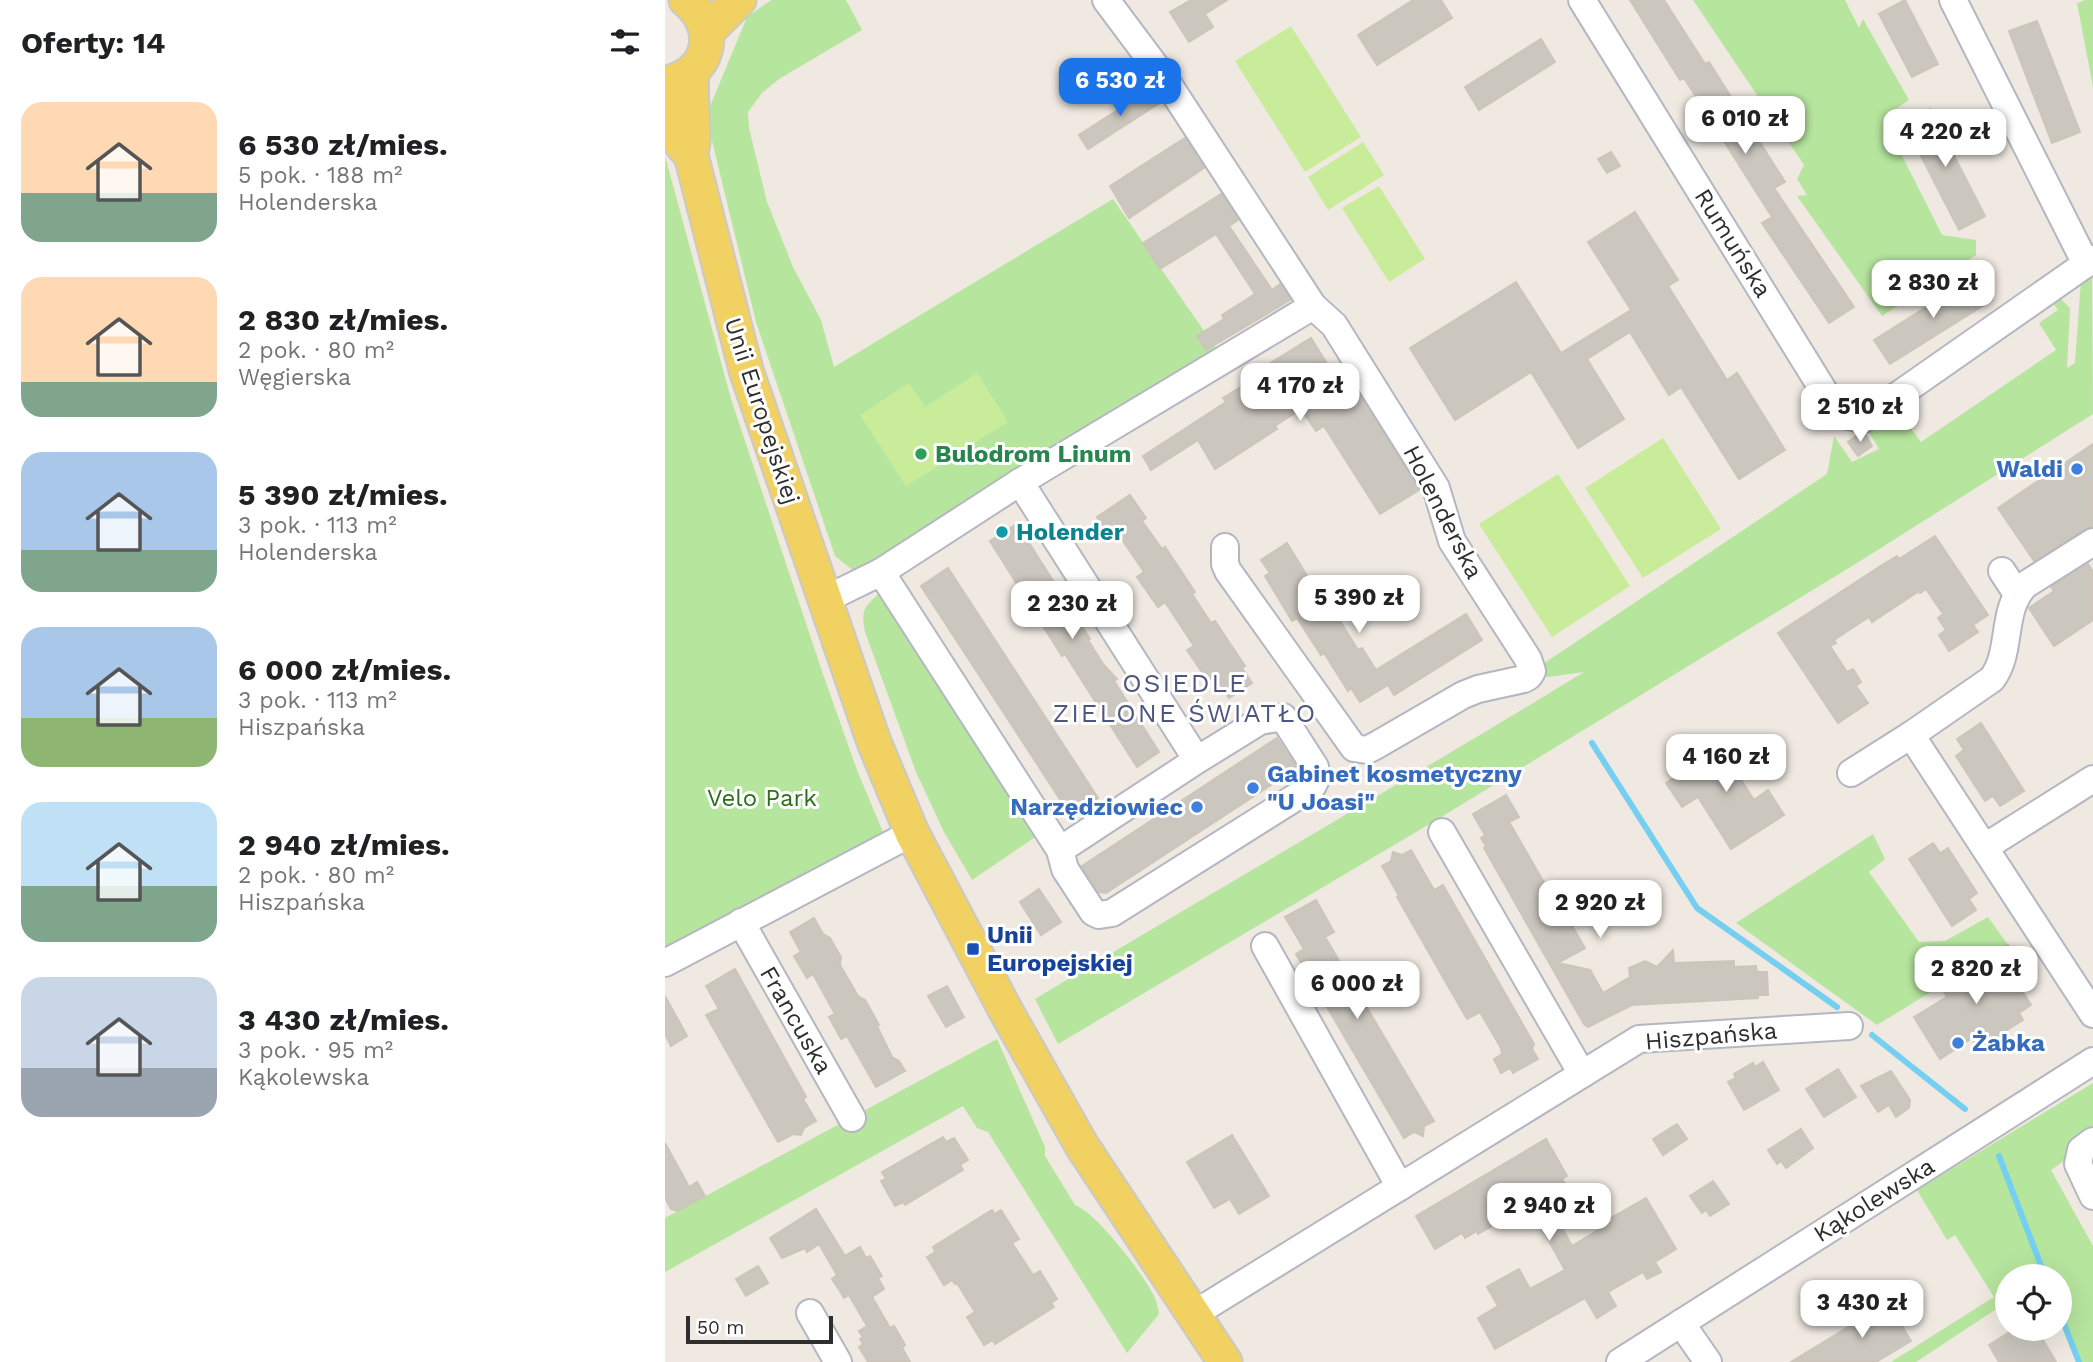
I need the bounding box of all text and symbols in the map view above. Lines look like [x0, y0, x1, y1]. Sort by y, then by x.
icon: filters [606, 23, 644, 61]
text: Oferty: 14 [21, 25, 165, 60]
pin: 6 530 zł [1048, 58, 1192, 118]
text: 6 530 zł [1075, 67, 1165, 94]
pin: 6 010 zł [1673, 96, 1817, 156]
text: 6 010 zł [1701, 105, 1789, 132]
pin: 4 220 zł [1873, 110, 2017, 169]
text: 4 220 zł [1899, 118, 1991, 145]
text: 6 530 zł/mies. [238, 127, 448, 162]
icon: home [77, 130, 161, 214]
text: 5 pok. · 188 m² [238, 162, 403, 189]
street label: Rumuńska [1689, 184, 1777, 302]
text: Holenderska [238, 189, 378, 216]
pin: 2 830 zł [1861, 260, 2005, 320]
text: 2 830 zł [1888, 269, 1978, 296]
text: 2 830 zł/mies. [238, 302, 448, 337]
icon: home [77, 305, 161, 389]
street label: Unii Europejskiej [719, 314, 805, 508]
text: 2 pok. · 80 m² [238, 337, 394, 364]
text: Węgierska [238, 364, 351, 391]
pin: 4 170 zł [1228, 364, 1372, 423]
text: 4 170 zł [1256, 372, 1344, 399]
pin: 2 510 zł [1788, 384, 1932, 444]
text: 2 510 zł [1817, 393, 1903, 420]
place label: Bulodrom Linum [935, 440, 1131, 468]
street label: Holenderska [1397, 441, 1489, 583]
marker: Bulodrom Linum [913, 446, 929, 462]
place label: Waldi [1996, 455, 2063, 483]
marker: Waldi [2069, 461, 2085, 477]
text: 5 390 zł/mies. [238, 477, 448, 512]
icon: home [77, 480, 161, 564]
text: 3 pok. · 113 m² [238, 512, 397, 539]
place label: Holender [1016, 518, 1125, 546]
marker: Holender [994, 524, 1010, 540]
text: Holenderska [238, 539, 378, 566]
pin: 5 390 zł [1287, 576, 1431, 635]
pin: 2 230 zł [1000, 582, 1144, 641]
text: 5 390 zł [1314, 584, 1404, 611]
text: 2 230 zł [1027, 590, 1117, 617]
text: 6 000 zł/mies. [238, 652, 451, 687]
icon: home [77, 655, 161, 739]
district label: OSIEDLE ZIELONE ŚWIATŁO [1053, 668, 1317, 728]
text: 3 pok. · 113 m² [238, 687, 397, 714]
text: Hiszpańska [238, 714, 365, 741]
pin: 4 160 zł [1654, 734, 1798, 794]
text: 4 160 zł [1682, 743, 1770, 770]
place label: Gabinet kosmetyczny "U Joasi" [1267, 760, 1522, 816]
marker: Gabinet kosmetyczny "U Joasi" [1245, 780, 1261, 796]
park label: Velo Park [707, 784, 817, 812]
place label: Narzędziowiec [1010, 793, 1183, 821]
marker: Narzędziowiec [1189, 799, 1205, 815]
text: 2 940 zł/mies. [238, 827, 450, 862]
icon: home [77, 830, 161, 914]
text: 2 pok. · 80 m² [238, 862, 394, 889]
pin: 2 920 zł [1528, 880, 1672, 940]
text: Hiszpańska [238, 889, 365, 916]
text: 2 920 zł [1555, 889, 1645, 916]
place label: Unii Europejskiej [987, 921, 1133, 977]
marker: Unii Europejskiej [965, 941, 981, 957]
pin: 2 820 zł [1904, 946, 2048, 1006]
text: 2 820 zł [1931, 955, 2021, 982]
street label: Francuska [754, 961, 838, 1079]
pin: 6 000 zł [1285, 962, 1429, 1021]
text: 6 000 zł [1311, 970, 1403, 997]
text: 3 430 zł/mies. [238, 1002, 449, 1037]
icon: home [77, 1005, 161, 1089]
street label: Hiszpańska [1644, 1016, 1778, 1056]
place label: Żabka [1972, 1029, 2045, 1057]
marker: Żabka [1950, 1035, 1966, 1051]
text: 3 pok. · 95 m² [238, 1037, 393, 1064]
text: Kąkolewska [238, 1064, 369, 1091]
street label: Kąkolewska [1809, 1152, 1939, 1248]
pin: 2 940 zł [1477, 1184, 1621, 1243]
text: 2 940 zł [1503, 1192, 1595, 1219]
map controls [1995, 1264, 2072, 1341]
button: locate [1995, 1264, 2072, 1341]
pin: 3 430 zł [1790, 1280, 1934, 1340]
text: 3 430 zł [1816, 1289, 1908, 1316]
scale bar [686, 1313, 833, 1345]
text: 50 m [697, 1316, 744, 1339]

